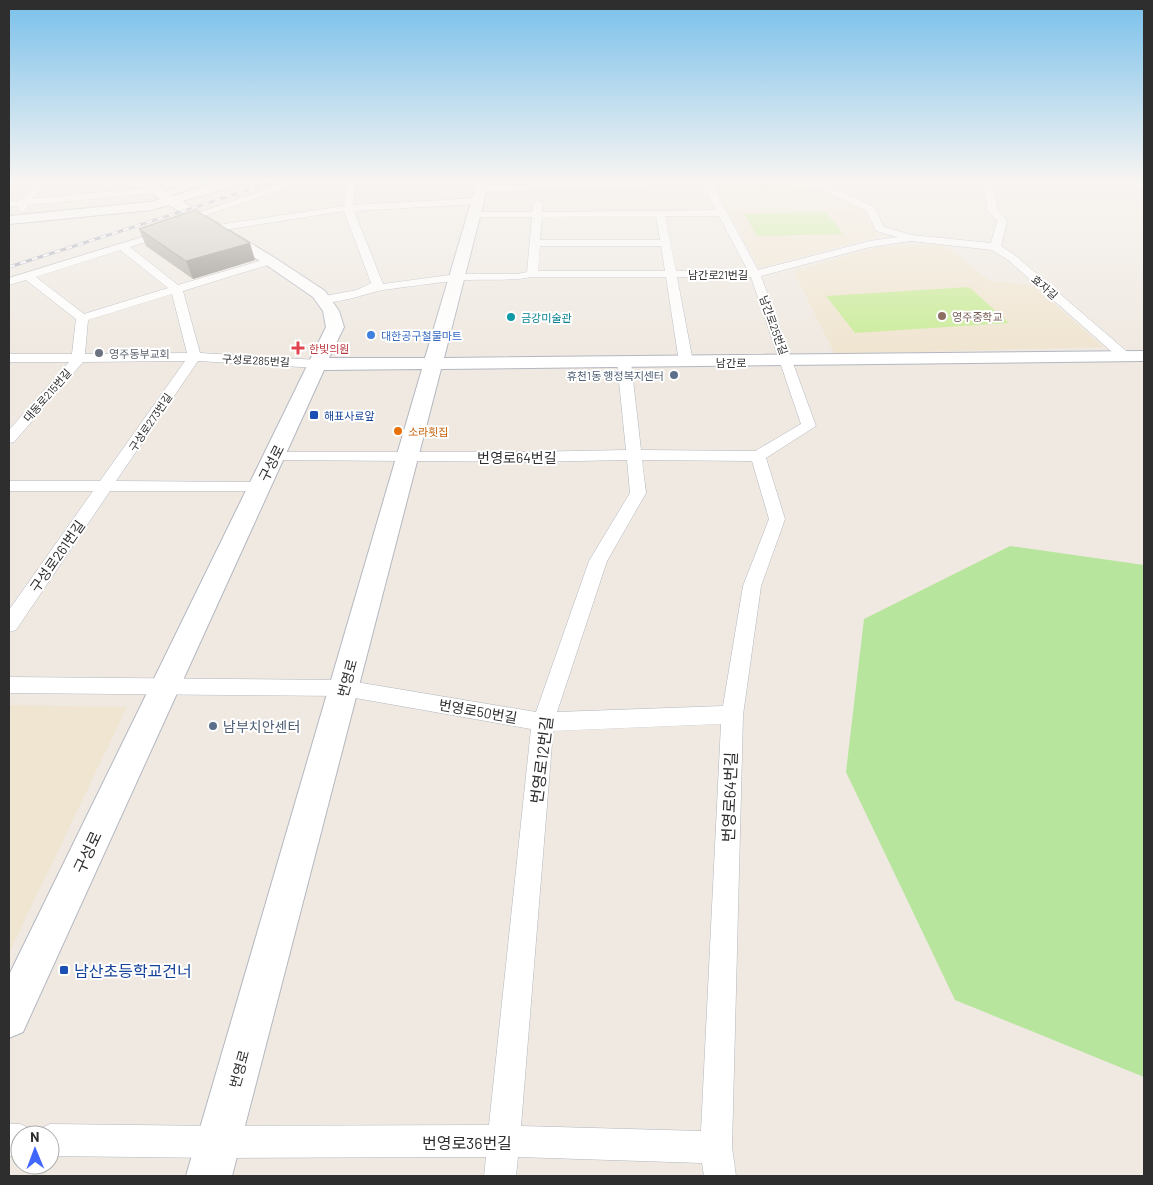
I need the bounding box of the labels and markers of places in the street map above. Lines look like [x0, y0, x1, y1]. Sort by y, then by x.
marker: 영주중학교 [936, 310, 948, 322]
place label: 영주중학교 [952, 310, 1003, 323]
marker: 금강미술관 [505, 311, 517, 323]
place label: 금강미술관 [521, 311, 572, 324]
marker: 대한공구철물마트 [365, 329, 377, 341]
place label: 대한공구철물마트 [381, 329, 462, 342]
marker: 한빛의원 [291, 341, 305, 355]
place label: 한빛의원 [309, 342, 349, 355]
marker: 영주동부교회 [93, 347, 105, 359]
place label: 영주동부교회 [109, 347, 170, 360]
place label: 휴천1동 행정복지센터 [567, 369, 664, 382]
marker: 휴천1동 행정복지센터 [668, 369, 680, 381]
marker: 해표사료앞 [308, 409, 320, 421]
place label: 해표사료앞 [324, 409, 375, 422]
marker: 소라횟집 [392, 425, 404, 437]
place label: 소라횟집 [408, 425, 448, 438]
place label: 남부치안센터 [223, 718, 300, 735]
marker: 남부치안센터 [207, 720, 219, 732]
place label: 남산초등학교건너 [74, 961, 192, 980]
marker: 남산초등학교건너 [58, 964, 70, 976]

